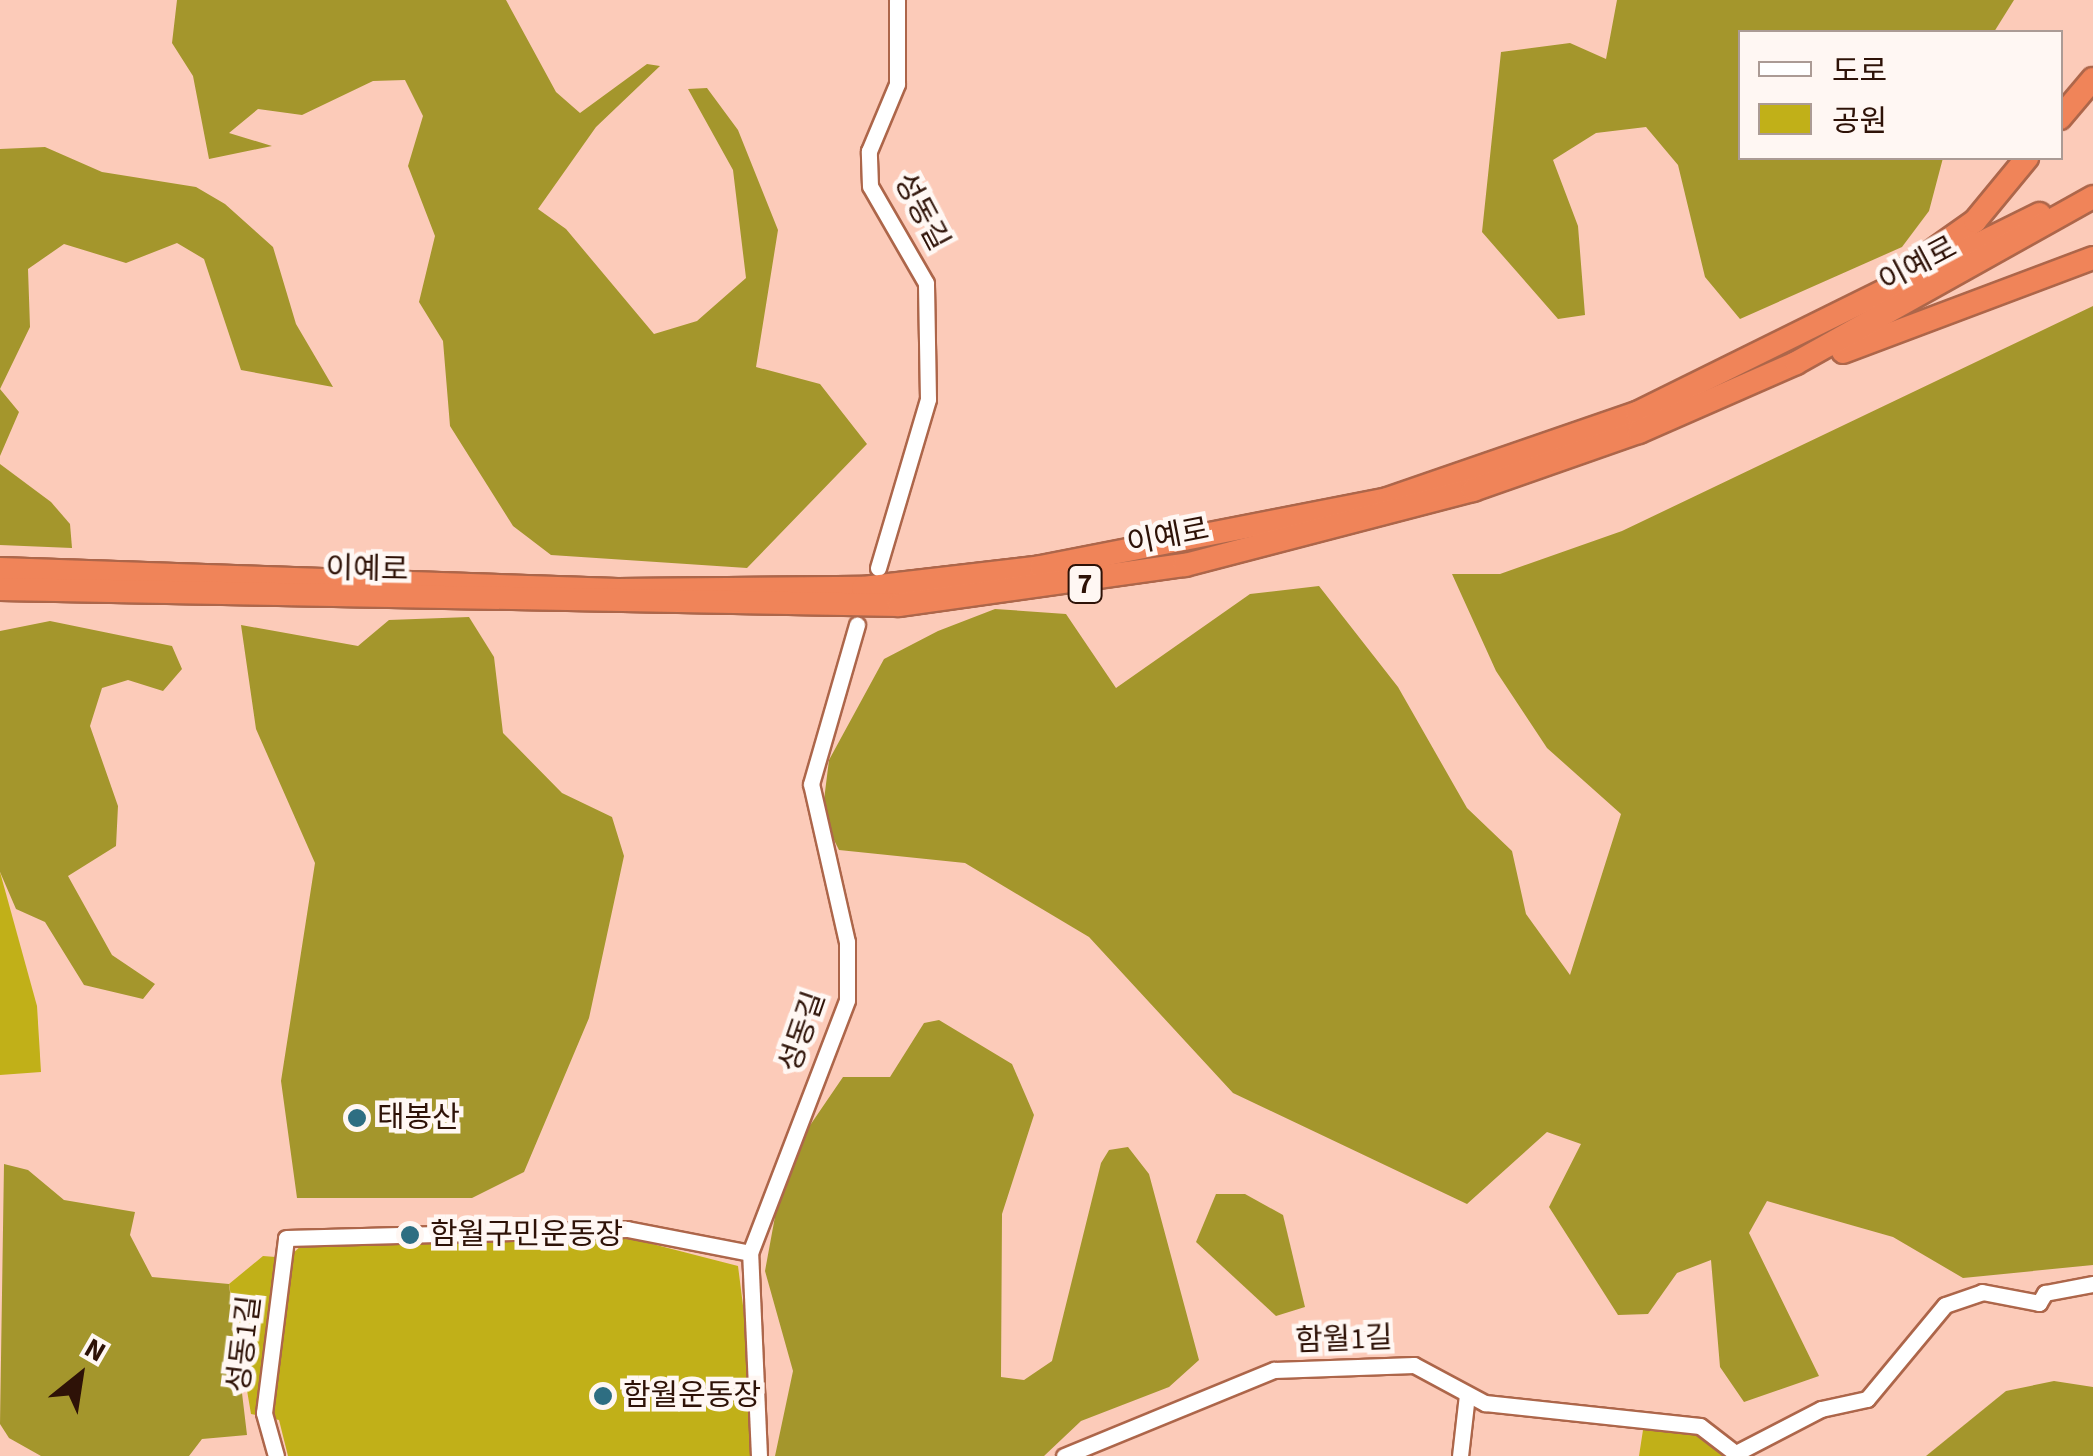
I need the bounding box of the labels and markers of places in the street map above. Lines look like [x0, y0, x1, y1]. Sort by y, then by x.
place label: 태봉산 [377, 1100, 460, 1136]
marker: 태봉산 [346, 1107, 368, 1129]
place label: 함월구민운동장 [430, 1217, 623, 1253]
marker: 함월구민운동장 [399, 1224, 421, 1246]
place label: 함월운동장 [623, 1378, 761, 1414]
marker: 함월운동장 [592, 1385, 614, 1407]

